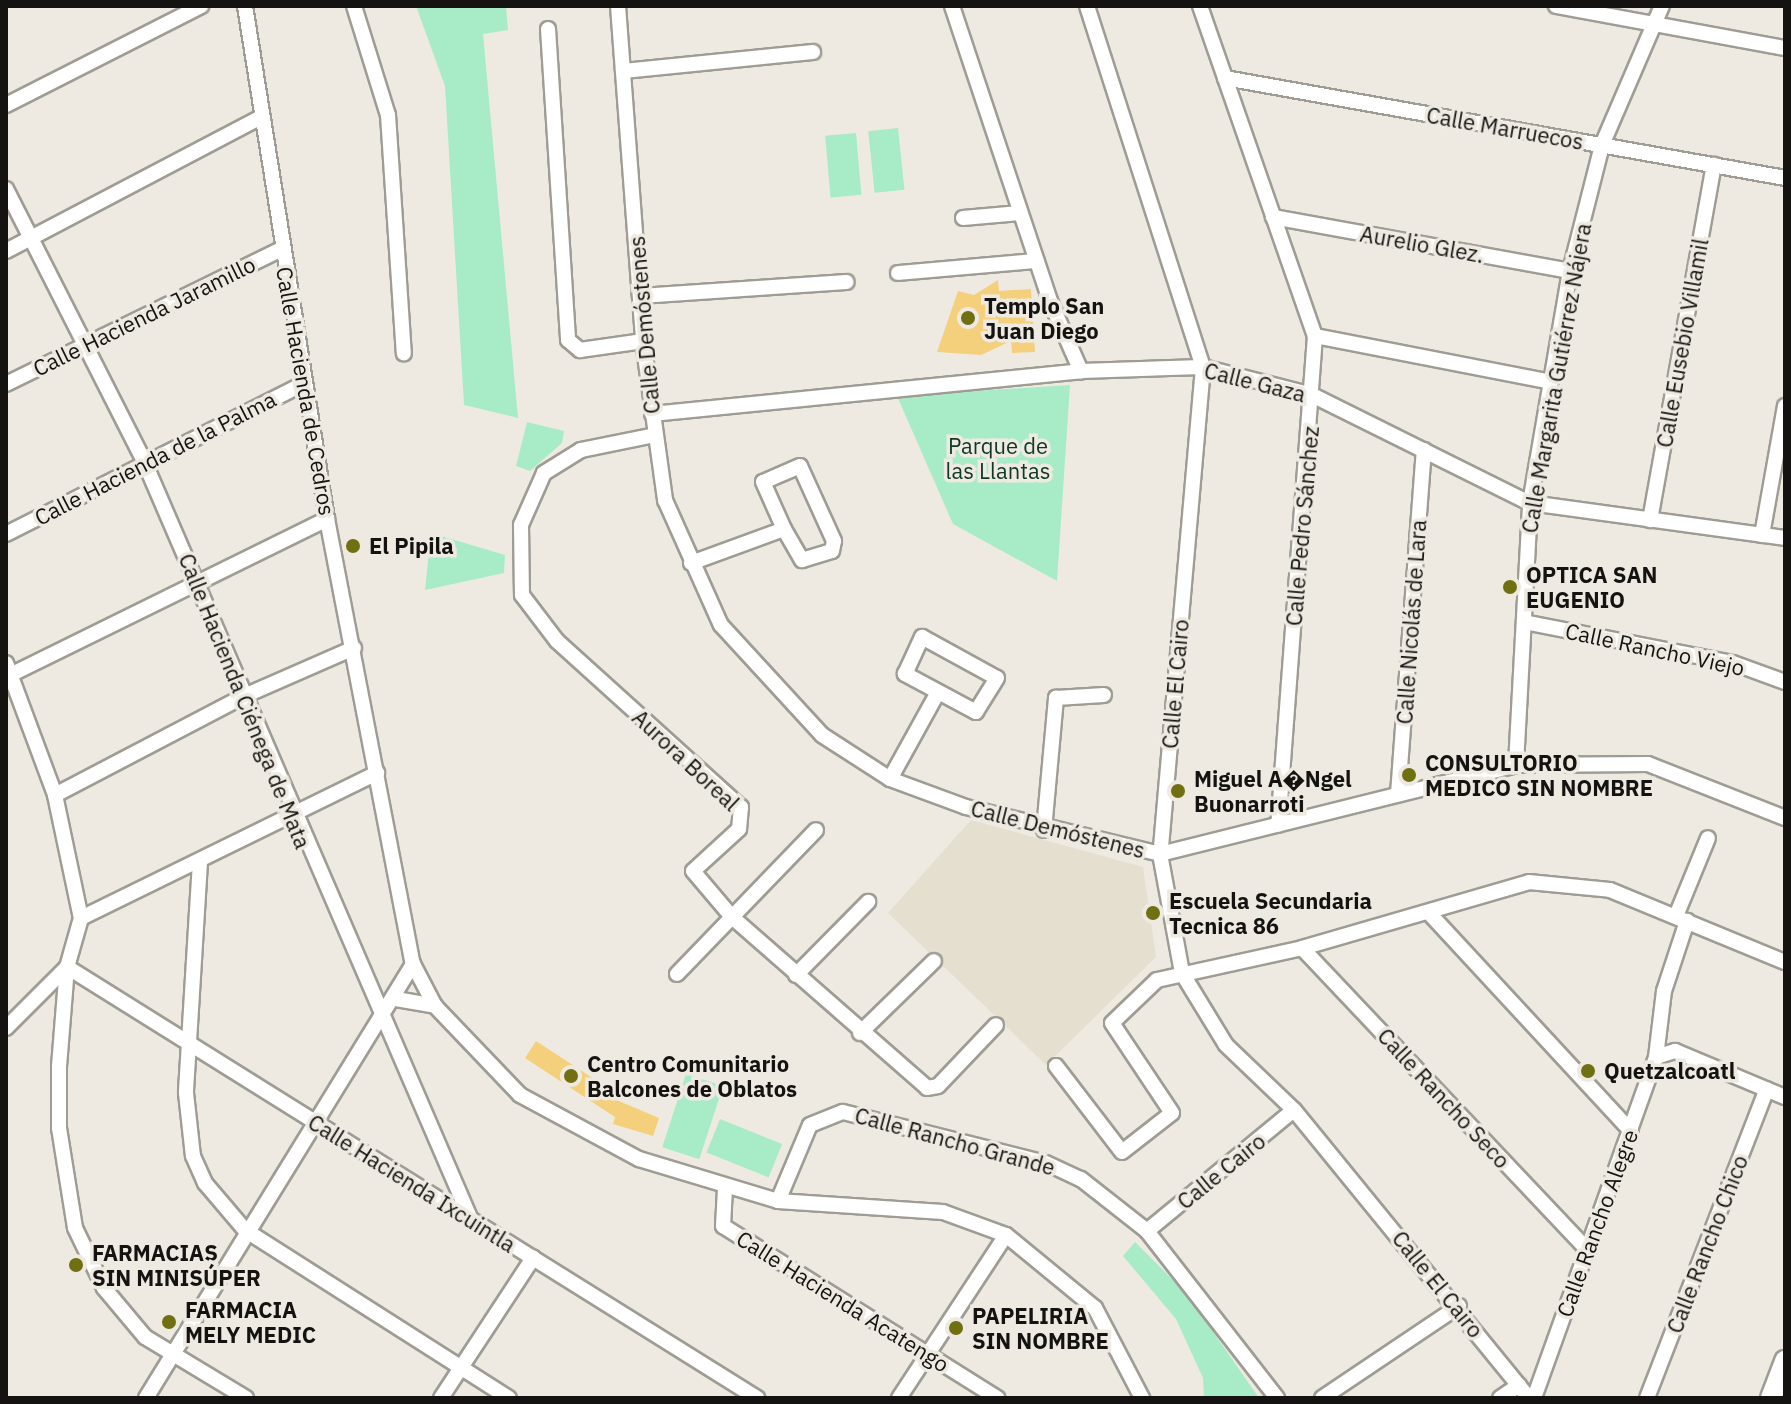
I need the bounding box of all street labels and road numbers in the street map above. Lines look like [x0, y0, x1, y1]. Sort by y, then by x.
street label: Calle Marruecos [1424, 101, 1586, 155]
street label: Aurelio Glez. [1358, 220, 1486, 268]
street label: Calle Margarita Gutiérrez Nájera [1516, 221, 1596, 535]
street label: Calle Demóstenes [623, 235, 665, 415]
street label: Calle Eusebio Villamil [1651, 237, 1713, 449]
street label: Calle Hacienda Jaramillo [28, 251, 260, 381]
street label: Calle Hacienda de Cedros [271, 265, 341, 517]
street label: Calle Gaza [1202, 357, 1308, 407]
street label: Calle Hacienda de la Palma [30, 386, 280, 530]
street label: Calle Pedro Sánchez [1280, 425, 1324, 627]
street label: Calle Nicolás de Lara [1391, 519, 1431, 725]
street label: Calle Hacienda Ciénega de Mata [174, 550, 316, 852]
street label: Calle Rancho Viejo [1563, 617, 1747, 681]
street label: Calle El Cairo [1156, 618, 1194, 750]
street label: Aurora Boreal [627, 704, 745, 816]
street label: Calle Demóstenes [968, 795, 1148, 863]
street label: Calle Rancho Seco [1372, 1023, 1516, 1173]
street label: Calle Rancho Grande [852, 1102, 1058, 1180]
street label: Calle Hacienda Ixcuintla [304, 1108, 520, 1258]
street label: Calle Rancho Alegre [1551, 1126, 1643, 1320]
street label: Calle Cairo [1172, 1127, 1270, 1215]
street label: Calle Rancho Chico [1661, 1151, 1753, 1337]
street label: Calle Hacienda Acatengo [732, 1225, 954, 1377]
street label: Calle El Cairo [1387, 1225, 1489, 1343]

